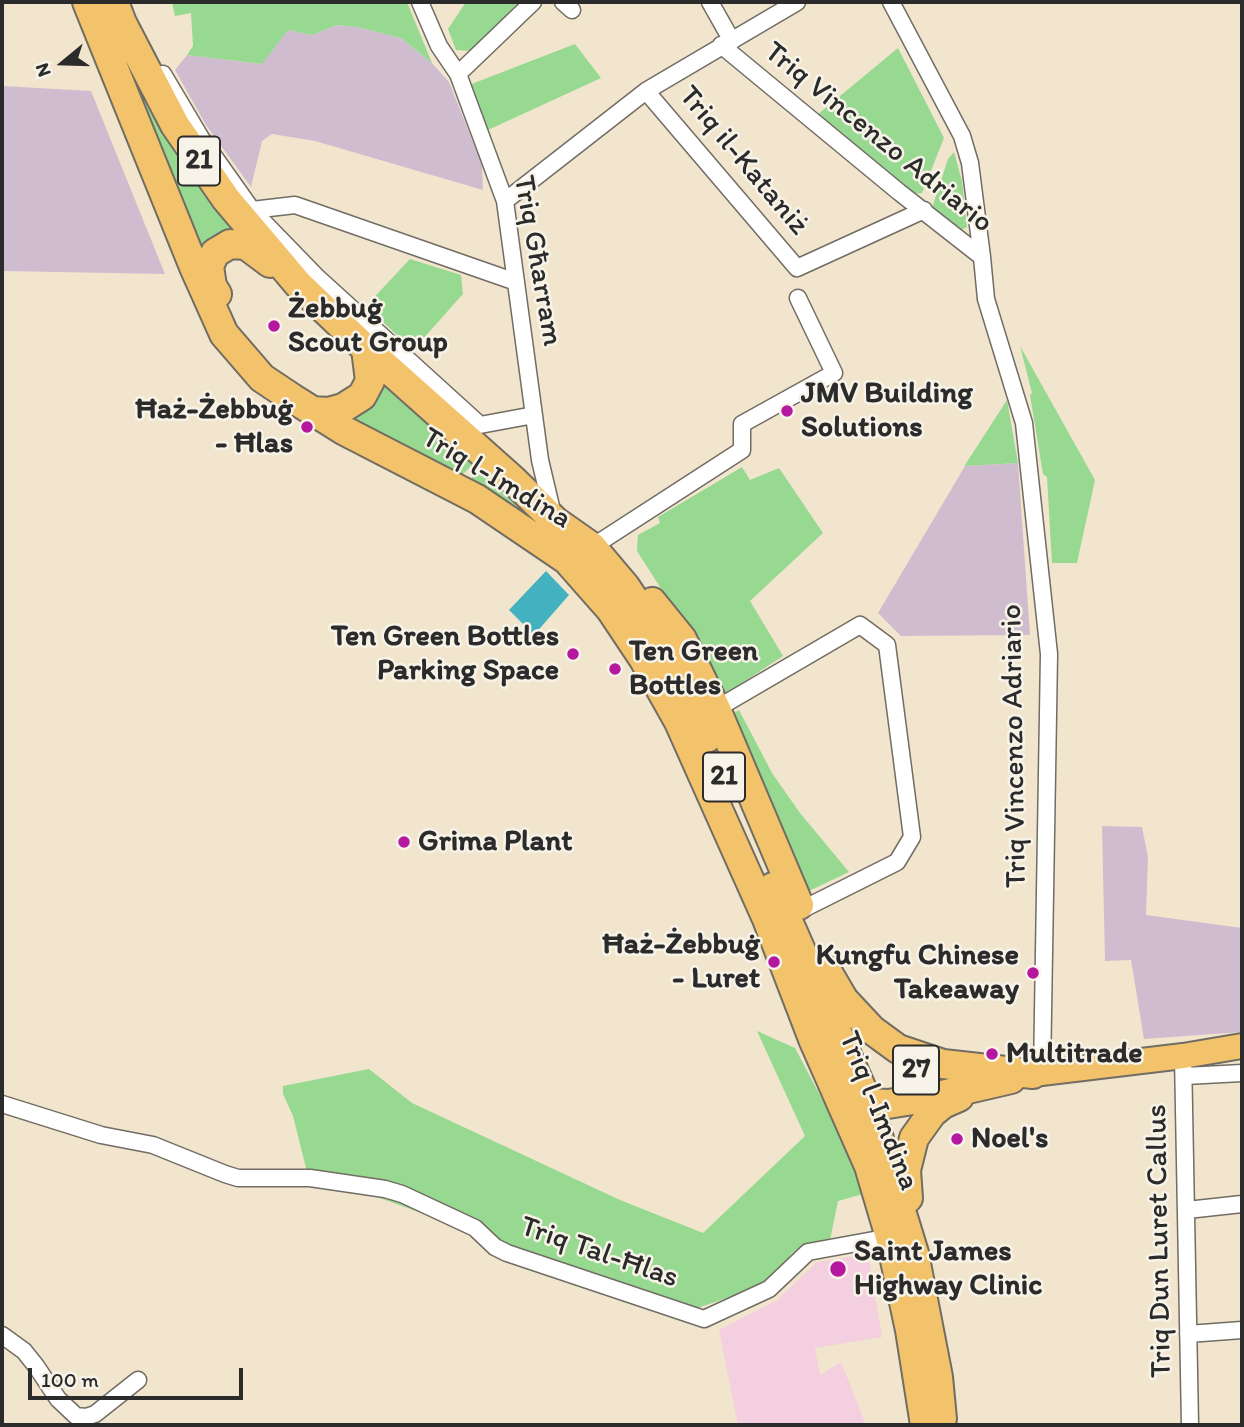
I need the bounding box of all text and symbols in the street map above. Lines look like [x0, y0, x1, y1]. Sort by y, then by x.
north arrow [28, 28, 98, 98]
street label: Triq Vincenzo Adriario [756, 35, 1000, 241]
text: N [30, 60, 56, 80]
street label: Triq il-Kataniż [670, 79, 816, 243]
road number: 21 [178, 136, 220, 186]
street label: Triq Għarram [504, 173, 570, 349]
place label: Żebbuġ Scout Group [288, 291, 448, 362]
marker: Żebbuġ Scout Group [266, 318, 282, 334]
place label: JMV Building Solutions [801, 376, 973, 446]
place label: Ħaż-Żebbuġ - Ħlas [135, 392, 293, 462]
marker: JMV Building Solutions [779, 403, 795, 419]
marker: Ħaż-Żebbuġ - Ħlas [299, 419, 315, 435]
street label: Triq l-Imdina [415, 420, 577, 538]
street label: Triq Vincenzo Adriario [995, 604, 1035, 888]
place label: Ten Green Bottles Parking Space [331, 619, 559, 690]
place label: Ten Green Bottles [629, 634, 758, 704]
marker: Ten Green Bottles Parking Space [565, 646, 581, 662]
marker: Ten Green Bottles [607, 661, 623, 677]
road number: 21 [703, 752, 745, 802]
place label: Grima Plant [418, 824, 572, 860]
marker: Grima Plant [396, 834, 412, 850]
place label: Ħaż-Żebbuġ - Luret [602, 927, 760, 998]
place label: Kungfu Chinese Takeaway [816, 938, 1019, 1009]
marker: Ħaż-Żebbuġ - Luret [766, 954, 782, 970]
marker: Kungfu Chinese Takeaway [1025, 965, 1041, 981]
street label: Triq l-Imdina [830, 1026, 926, 1196]
place label: Multitrade [1006, 1036, 1143, 1072]
road number: 27 [893, 1046, 939, 1094]
marker: Multitrade [984, 1046, 1000, 1062]
street label: Triq Dun Luret Callus [1140, 1104, 1180, 1378]
place label: Noel's [971, 1121, 1048, 1157]
marker: Noel's [949, 1131, 965, 1147]
street label: Triq Tal-Ħlas [515, 1209, 683, 1297]
place label: Saint James Highway Clinic [854, 1234, 1042, 1304]
marker: Saint James Highway Clinic [828, 1259, 848, 1279]
scale bar [32, 1354, 247, 1398]
text: 100 m [41, 1367, 99, 1392]

